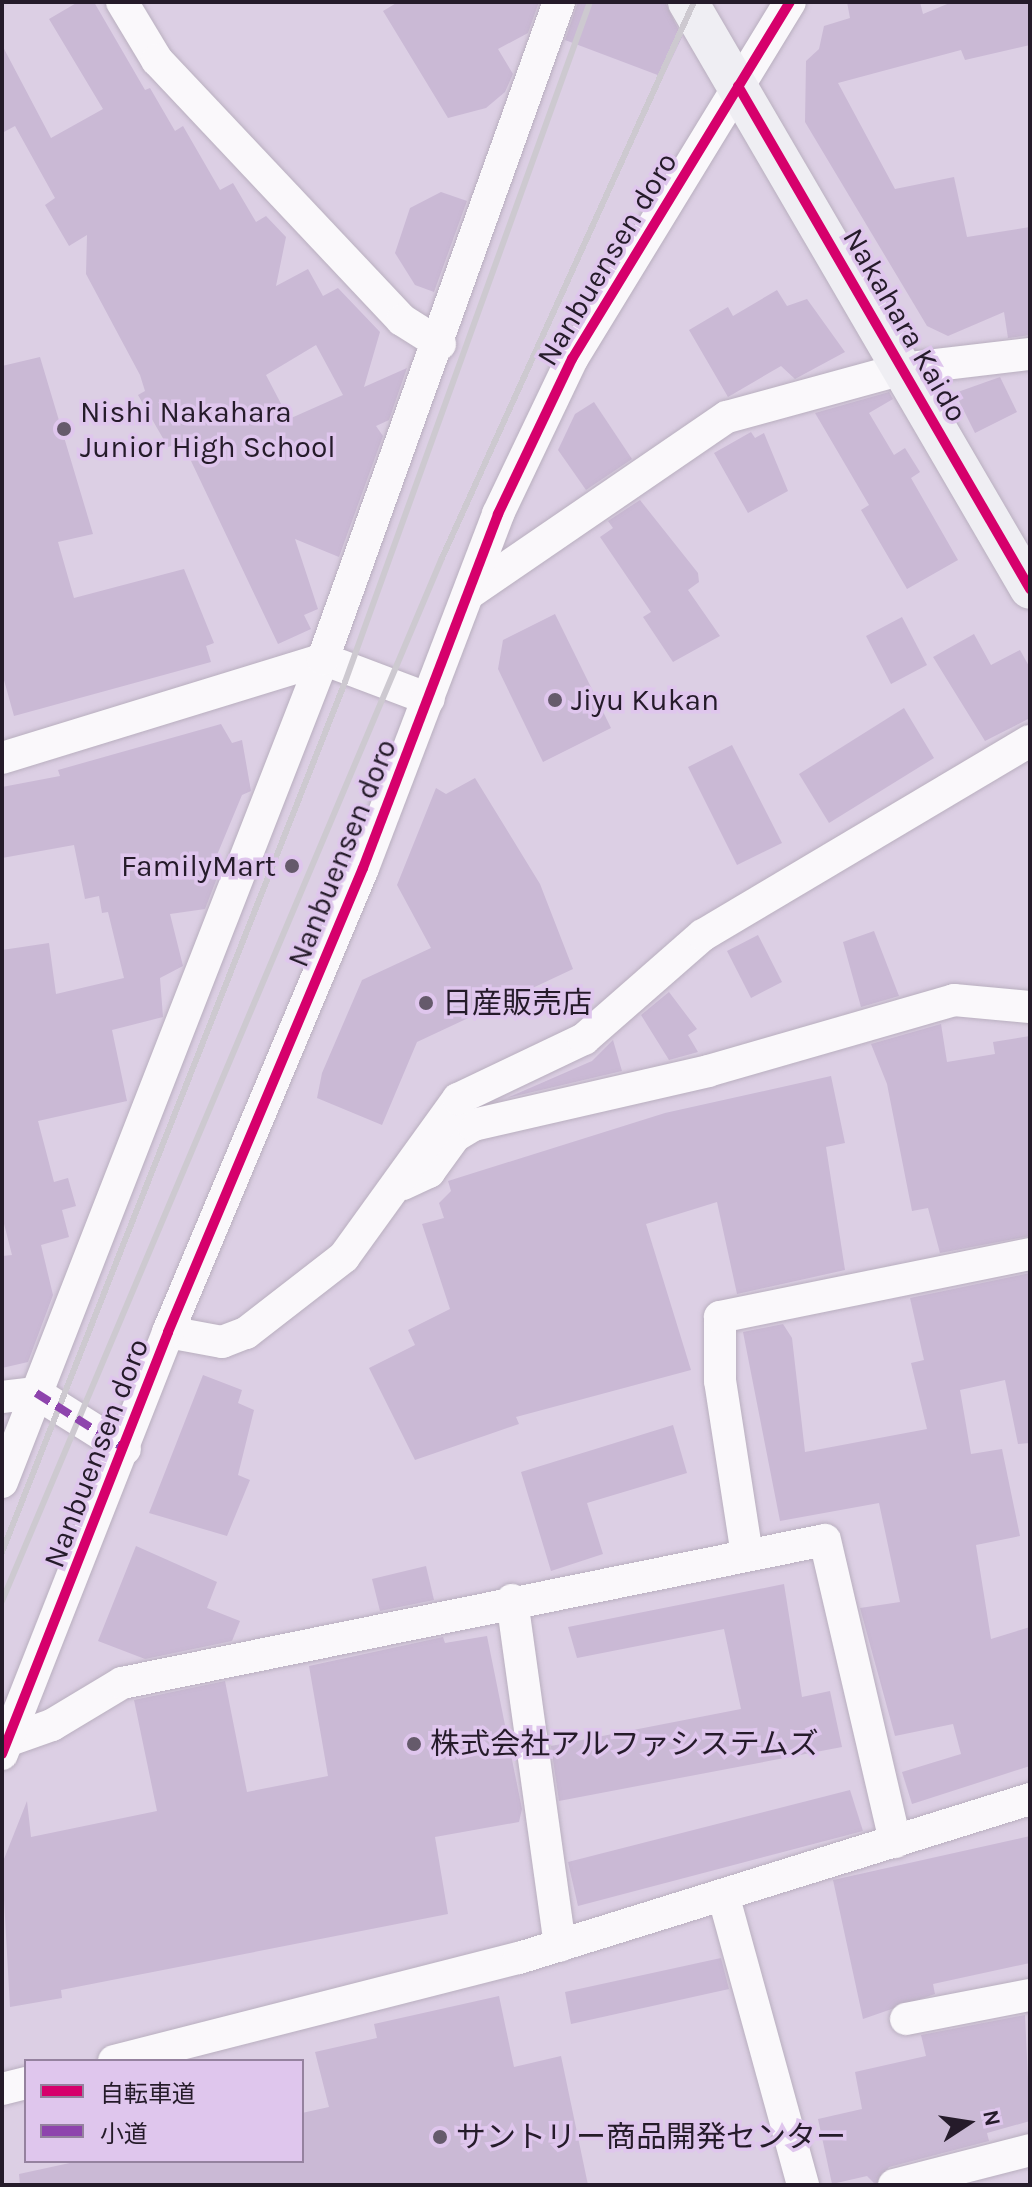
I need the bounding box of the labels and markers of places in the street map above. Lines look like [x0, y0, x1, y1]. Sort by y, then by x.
place label: Nishi Nakahara Junior High School [80, 394, 336, 464]
marker: Nishi Nakahara Junior High School [55, 420, 73, 438]
place label: Jiyu Kukan [571, 682, 719, 718]
marker: Jiyu Kukan [546, 691, 564, 709]
place label: FamilyMart [121, 848, 276, 884]
marker: FamilyMart [283, 857, 301, 875]
place label: 日産販売店 [442, 985, 592, 1021]
marker: 日産販売店 [417, 994, 435, 1012]
place label: 株式会社アルファシステムズ [430, 1726, 820, 1762]
marker: 株式会社アルファシステムズ [405, 1735, 423, 1753]
place label: サントリー商品開発センター [456, 2119, 846, 2155]
marker: サントリー商品開発センター [431, 2128, 449, 2146]

